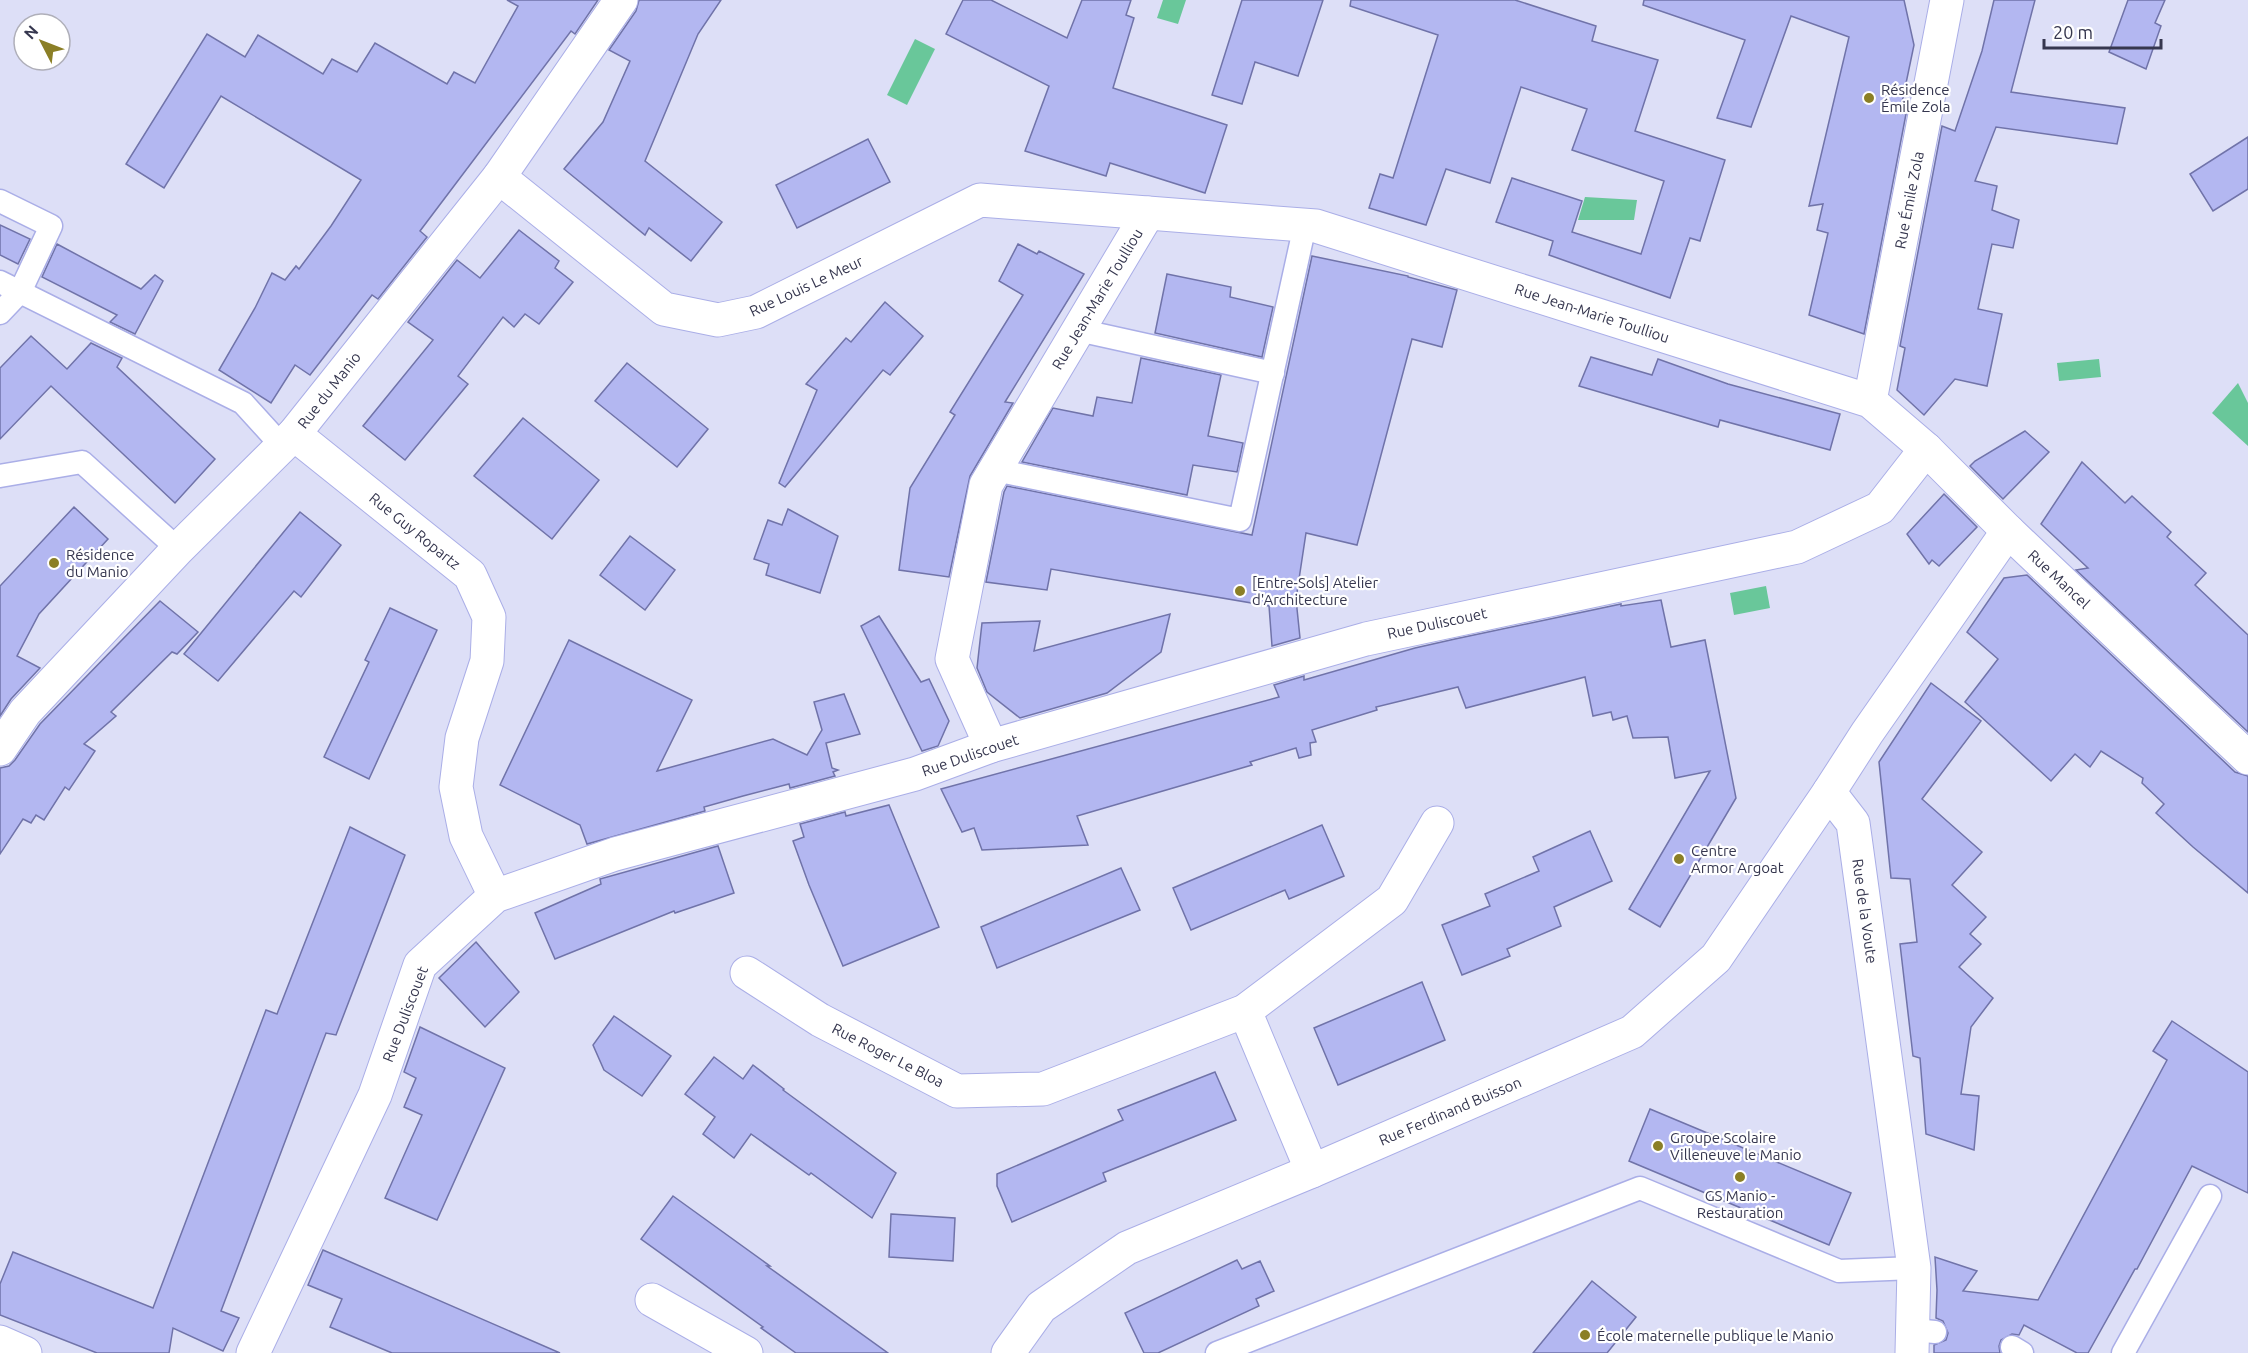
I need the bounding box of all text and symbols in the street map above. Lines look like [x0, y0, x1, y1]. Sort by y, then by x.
north arrow [12, 12, 72, 72]
scale bar [2044, 12, 2161, 50]
text: N [20, 22, 42, 42]
text: 20 m [2053, 22, 2093, 42]
place label: Résidence Émile Zola [1881, 81, 1950, 115]
marker: Résidence Émile Zola [1862, 91, 1876, 105]
street label: Rue Émile Zola [1891, 150, 1927, 250]
street label: Rue Jean-Marie Toulliou [1048, 225, 1146, 373]
street label: Rue Louis Le Meur [747, 252, 866, 320]
street label: Rue Jean-Marie Toulliou [1513, 280, 1671, 346]
street label: Rue du Manio [294, 348, 364, 432]
street label: Rue Guy Ropartz [366, 489, 464, 573]
place label: Résidence du Manio [66, 546, 135, 580]
street label: Rue Mancel [2025, 546, 2093, 612]
marker: Résidence du Manio [47, 556, 61, 570]
place label: [Entre-Sols] Atelier d'Architecture [1252, 574, 1379, 608]
marker: [Entre-Sols] Atelier d'Architecture [1233, 584, 1247, 598]
street label: Rue Duliscouet [1386, 604, 1488, 642]
street label: Rue Duliscouet [919, 730, 1021, 780]
place label: Centre Armor Argoat [1691, 842, 1784, 876]
marker: Centre Armor Argoat [1672, 852, 1686, 866]
street label: Rue de la Voute [1849, 857, 1881, 965]
street label: Rue Duliscouet [379, 964, 431, 1064]
street label: Rue Roger Le Bloa [829, 1019, 947, 1091]
street label: Rue Ferdinand Buisson [1376, 1073, 1524, 1149]
place label: Groupe Scolaire Villeneuve le Manio [1670, 1129, 1802, 1163]
marker: Groupe Scolaire Villeneuve le Manio [1651, 1139, 1665, 1153]
marker: GS Manio - Restauration [1733, 1170, 1747, 1184]
place label: GS Manio - Restauration [1697, 1187, 1783, 1221]
place label: École maternelle publique le Manio [1597, 1327, 1834, 1344]
marker: École maternelle publique le Manio [1578, 1328, 1592, 1342]

